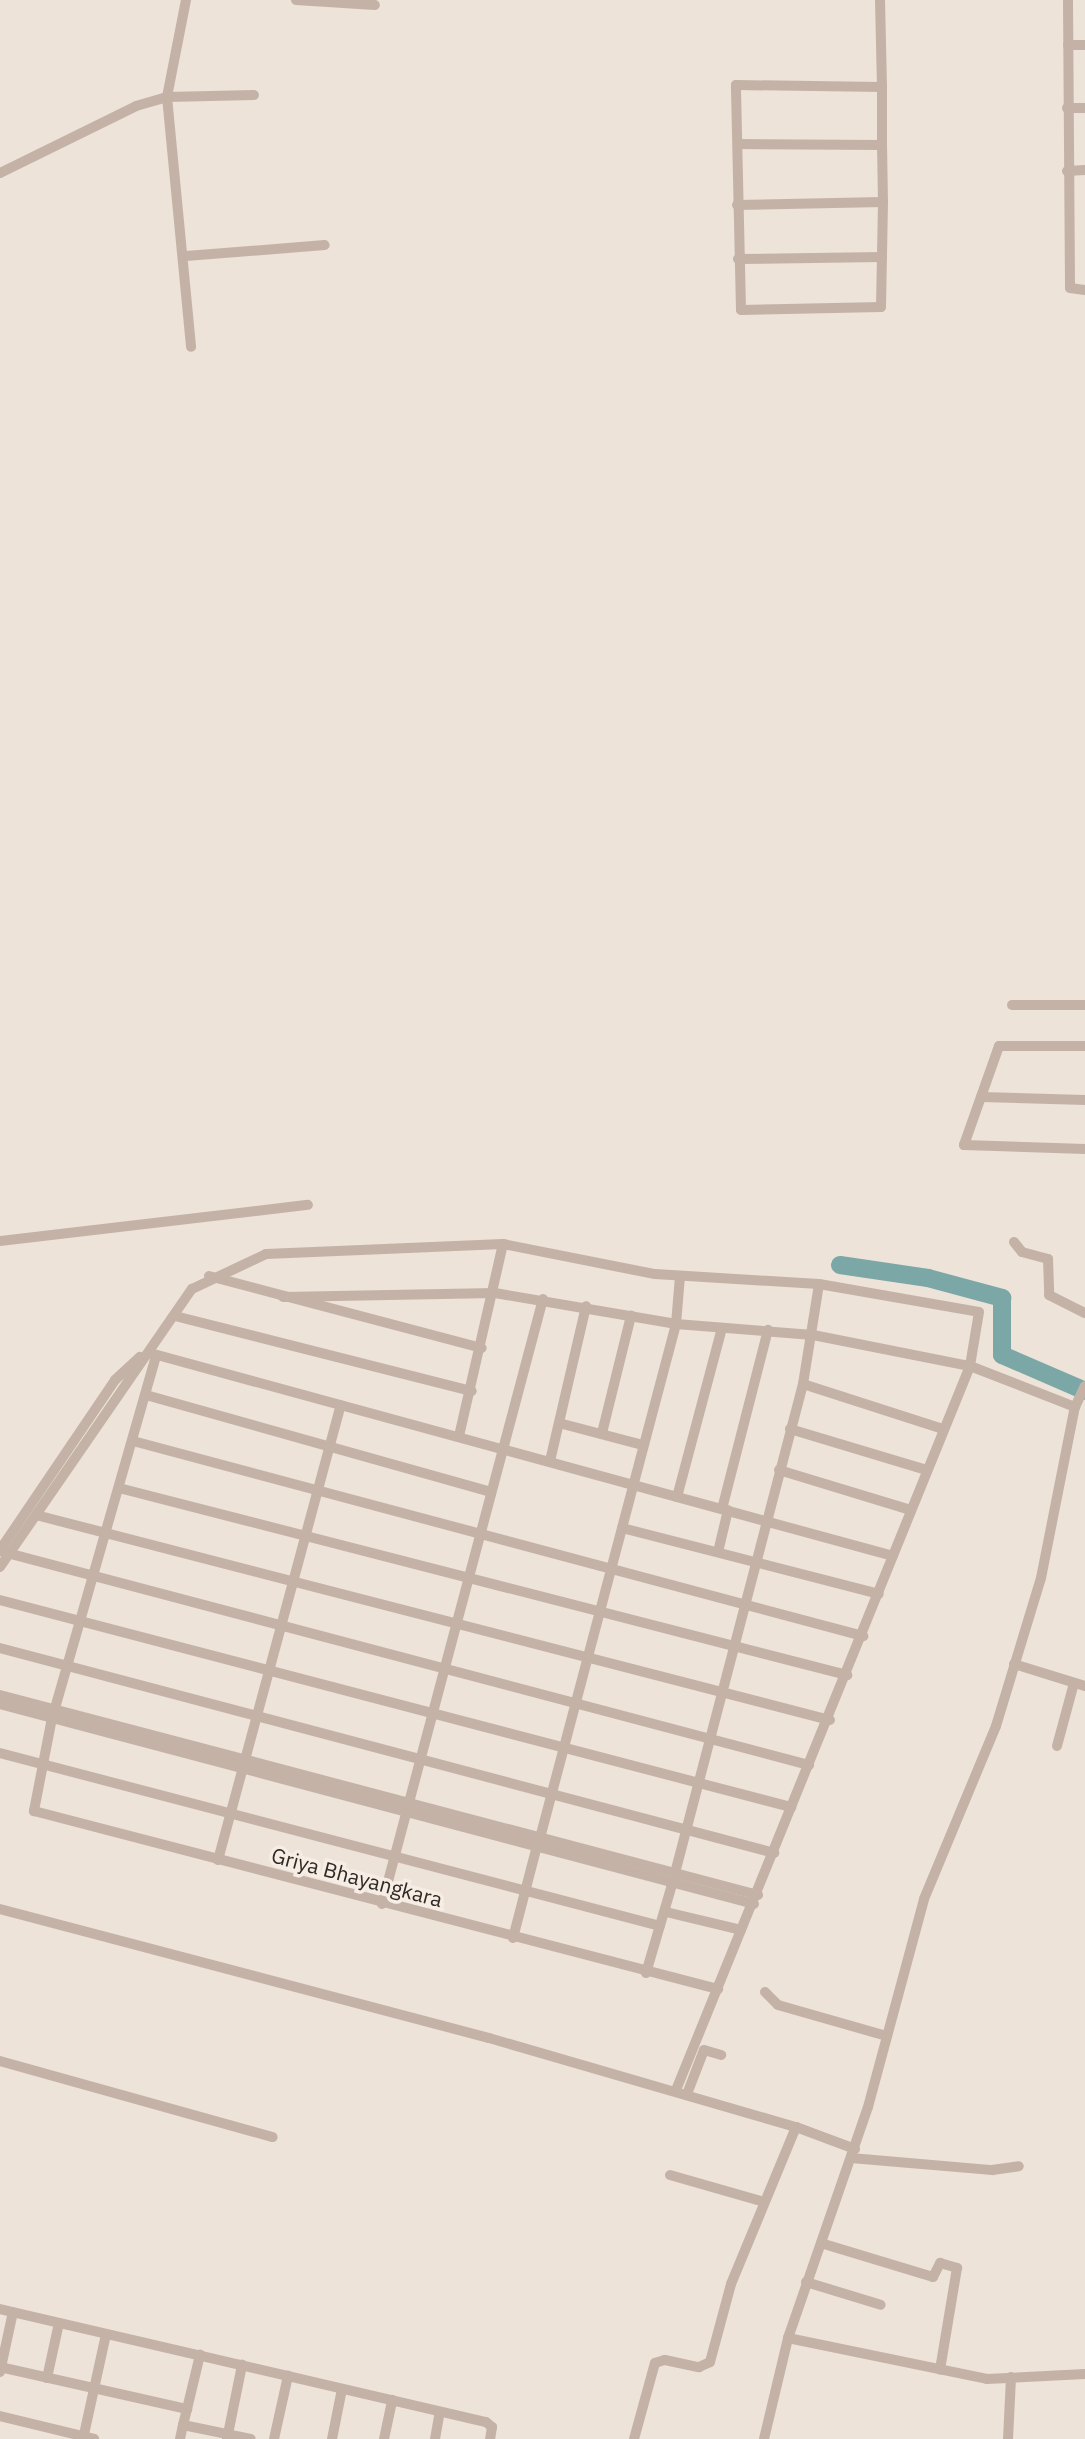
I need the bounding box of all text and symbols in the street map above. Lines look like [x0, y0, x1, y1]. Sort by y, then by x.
street label: Griya Bhayangkara [269, 1842, 445, 1912]

